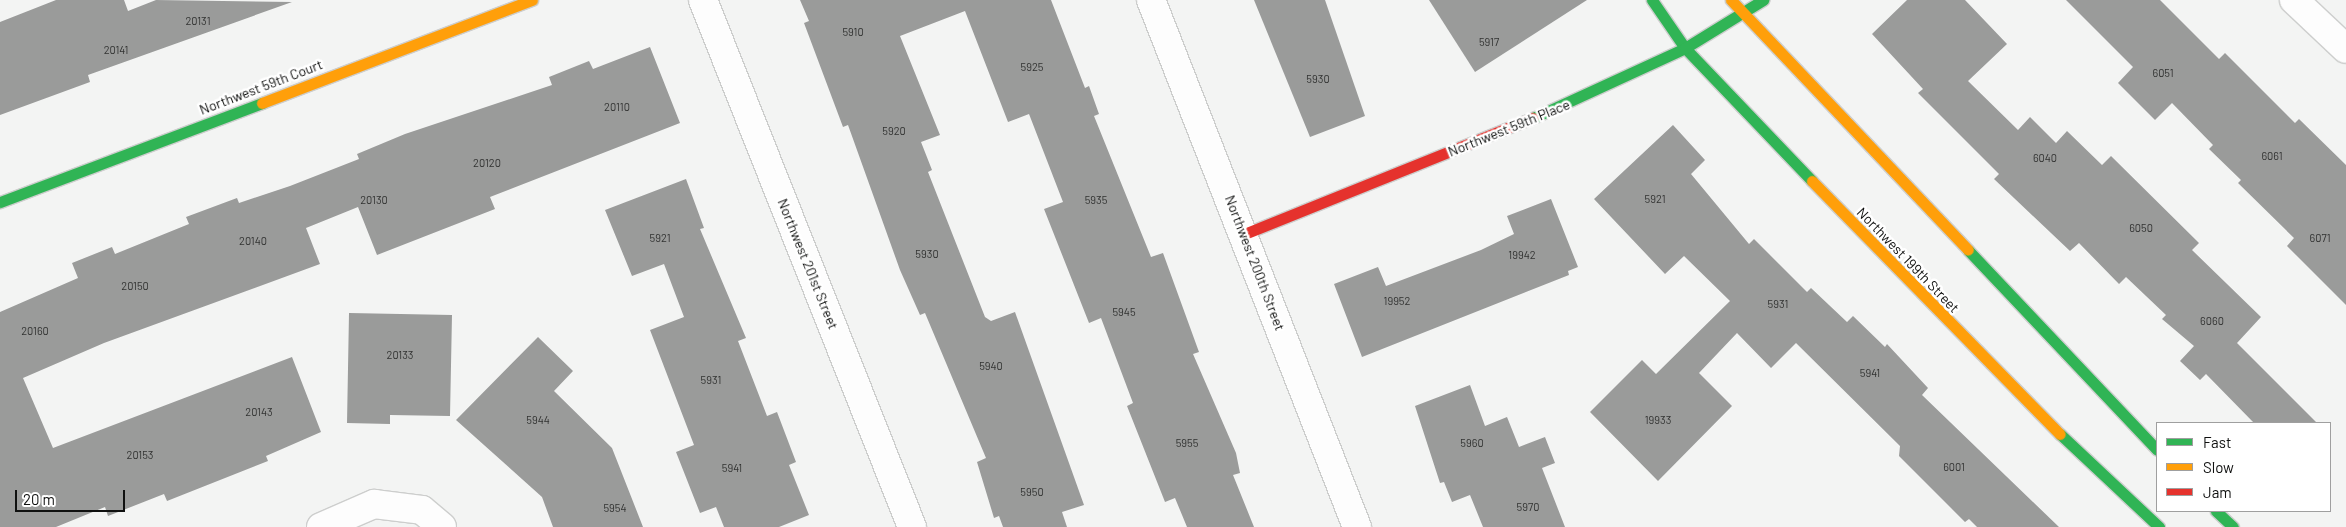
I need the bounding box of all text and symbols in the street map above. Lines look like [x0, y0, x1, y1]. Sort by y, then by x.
house number: 20131 [185, 14, 211, 28]
house number: 5910 [842, 25, 864, 39]
house number: 5917 [1479, 35, 1499, 49]
house number: 20141 [104, 43, 128, 57]
street label: Northwest 59th Court [197, 56, 325, 118]
house number: 5925 [1021, 60, 1043, 74]
house number: 6051 [2152, 66, 2174, 80]
house number: 5930 [1306, 72, 1330, 86]
street label: Northwest 59th Place [1446, 96, 1572, 160]
house number: 20110 [604, 100, 630, 114]
house number: 5920 [882, 124, 906, 138]
house number: 6061 [2261, 149, 2283, 163]
house number: 6040 [2033, 151, 2057, 165]
house number: 20120 [473, 156, 501, 170]
house number: 5921 [1645, 192, 1665, 206]
house number: 20130 [360, 193, 388, 207]
house number: 5935 [1085, 193, 1107, 207]
street label: Northwest 200th Street [1221, 193, 1289, 333]
street label: Northwest 201st Street [774, 196, 842, 332]
street label: Northwest 199th Street [1853, 204, 1963, 316]
house number: 6050 [2129, 221, 2153, 235]
house number: 5921 [650, 231, 670, 245]
house number: 6071 [2310, 231, 2330, 245]
house number: 20140 [239, 234, 267, 248]
house number: 5930 [915, 247, 939, 261]
house number: 19942 [1508, 248, 1536, 262]
house number: 20150 [121, 279, 149, 293]
house number: 19952 [1384, 294, 1410, 308]
house number: 5931 [1768, 297, 1788, 311]
house number: 5945 [1112, 305, 1136, 319]
house number: 6060 [2200, 314, 2224, 328]
house number: 20160 [21, 324, 49, 338]
house number: 20133 [387, 348, 413, 362]
house number: 5940 [979, 359, 1003, 373]
house number: 5941 [1860, 366, 1880, 380]
house number: 5931 [701, 373, 721, 387]
house number: 20143 [245, 405, 273, 419]
house number: 5944 [526, 413, 550, 427]
house number: 19933 [1645, 413, 1671, 427]
legend [2156, 422, 2331, 512]
text: Fast [2203, 433, 2231, 451]
house number: 5955 [1176, 436, 1198, 450]
house number: 5960 [1460, 436, 1484, 450]
house number: 20153 [127, 448, 153, 462]
text: Slow [2203, 458, 2234, 476]
house number: 6001 [1943, 460, 1965, 474]
house number: 5941 [722, 461, 742, 475]
scale bar [18, 480, 128, 512]
text: Jam [2203, 483, 2232, 501]
house number: 5950 [1020, 485, 1044, 499]
text: 20 m [23, 490, 55, 508]
house number: 5970 [1517, 500, 1539, 514]
house number: 5954 [603, 501, 627, 515]

